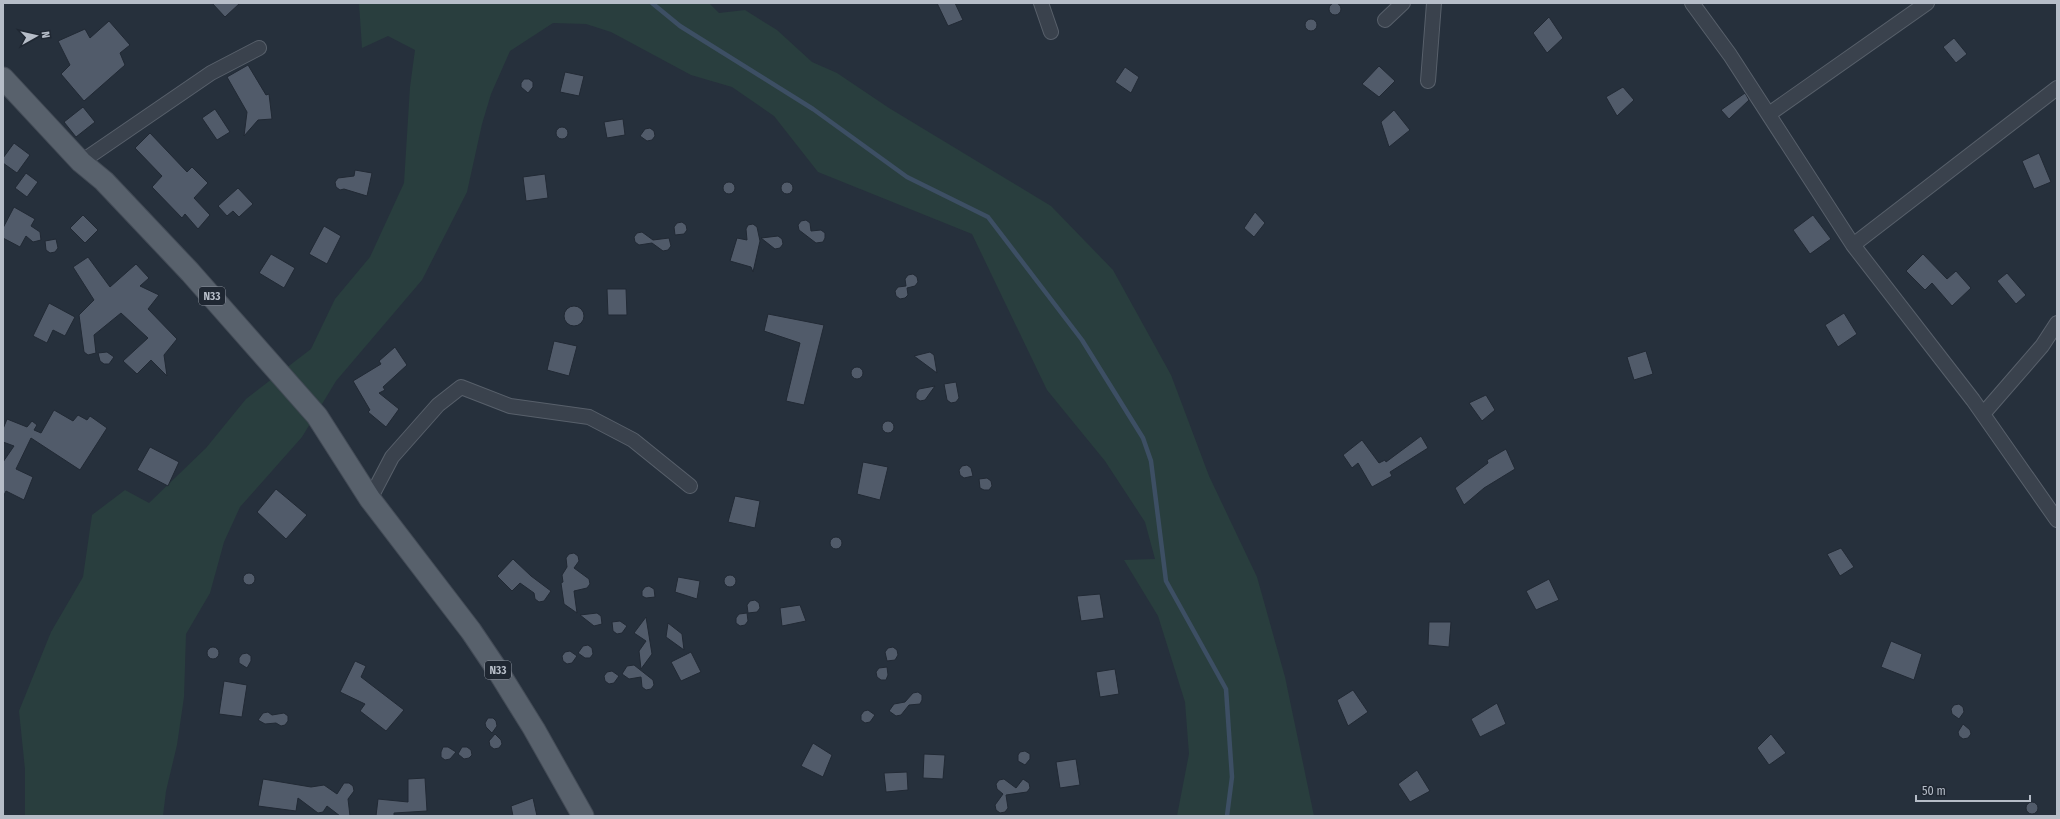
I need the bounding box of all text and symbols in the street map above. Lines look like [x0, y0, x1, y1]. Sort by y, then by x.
north arrow [16, 16, 56, 56]
text: N [39, 31, 52, 39]
road number: N33 [199, 287, 225, 305]
road number: N33 [485, 661, 511, 679]
scale bar [1916, 777, 2030, 803]
text: 50 m [1922, 784, 1946, 798]

